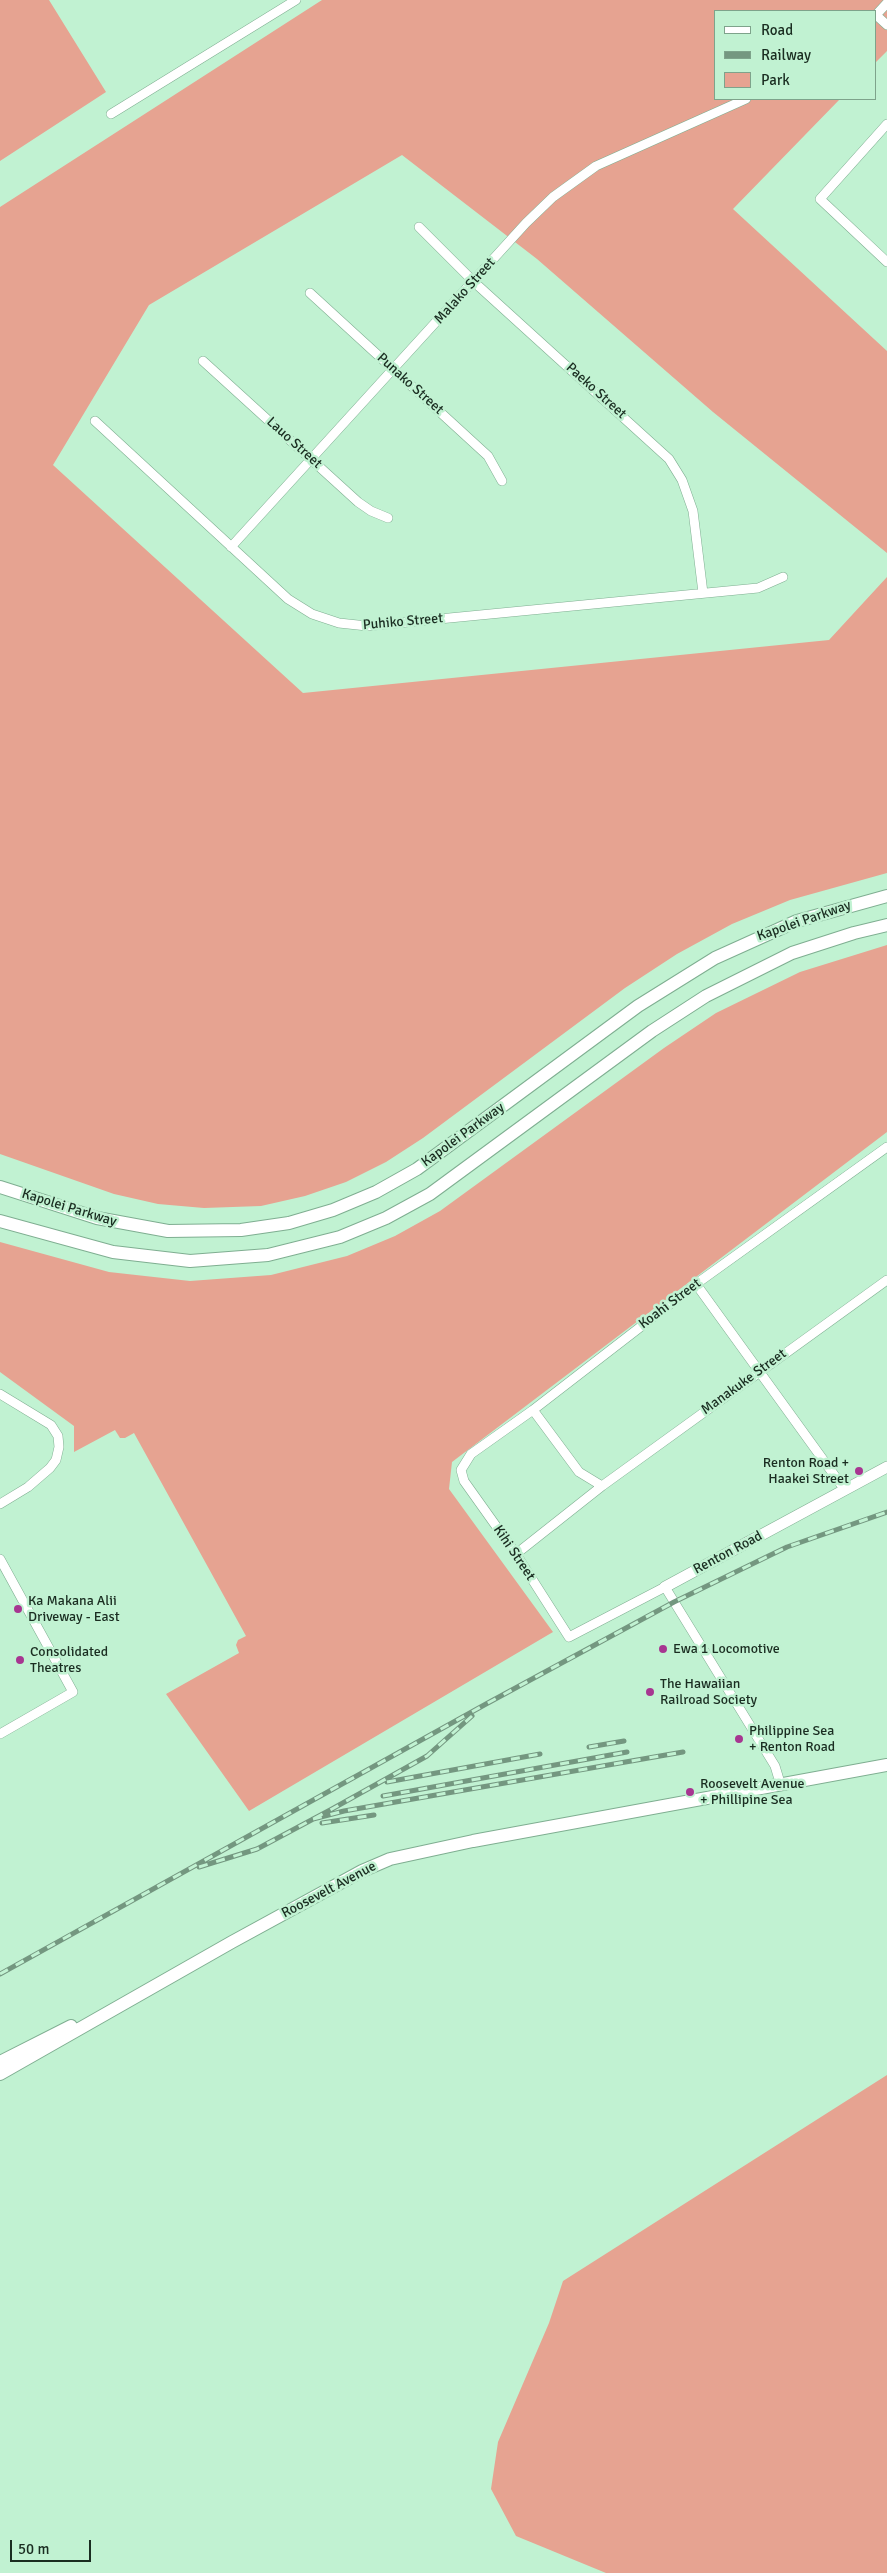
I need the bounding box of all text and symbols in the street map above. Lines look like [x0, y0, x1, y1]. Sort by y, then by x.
legend [714, 10, 877, 100]
text: Road [761, 21, 793, 39]
text: Railway [761, 46, 811, 64]
text: Park [761, 71, 790, 89]
street label: Malako Street [431, 254, 499, 328]
street label: Punako Street [373, 350, 447, 418]
street label: Paeko Street [562, 360, 630, 422]
street label: Lauo Street [263, 414, 325, 472]
street label: Puhiko Street [362, 610, 444, 634]
street label: Kapolei Parkway [755, 897, 853, 945]
street label: Kapolei Parkway [418, 1099, 508, 1171]
street label: Kapolei Parkway [20, 1186, 118, 1230]
street label: Koahi Street [636, 1275, 704, 1333]
street label: Manakuke Street [698, 1346, 790, 1418]
place label: Renton Road + Haakei Street [763, 1455, 849, 1488]
marker: Renton Road + Haakei Street [853, 1465, 865, 1477]
street label: Kihi Street [489, 1522, 539, 1584]
street label: Renton Road [691, 1528, 765, 1578]
place label: Ka Makana Alii Driveway - East [28, 1593, 120, 1625]
marker: Ka Makana Alii Driveway - East [12, 1603, 24, 1615]
place label: Ewa 1 Locomotive [673, 1641, 780, 1657]
marker: Ewa 1 Locomotive [657, 1643, 669, 1655]
place label: Consolidated Theatres [30, 1644, 108, 1676]
marker: Consolidated Theatres [14, 1654, 26, 1666]
place label: The Hawaiian Railroad Society [660, 1676, 757, 1708]
marker: The Hawaiian Railroad Society [644, 1686, 656, 1698]
place label: Philippine Sea + Renton Road [749, 1723, 835, 1755]
marker: Philippine Sea + Renton Road [733, 1733, 745, 1745]
place label: Roosevelt Avenue + Phillipine Sea [700, 1776, 805, 1808]
marker: Roosevelt Avenue + Phillipine Sea [684, 1786, 696, 1798]
street label: Roosevelt Avenue [279, 1858, 379, 1922]
scale bar [12, 2530, 94, 2562]
text: 50 m [18, 2540, 49, 2558]

